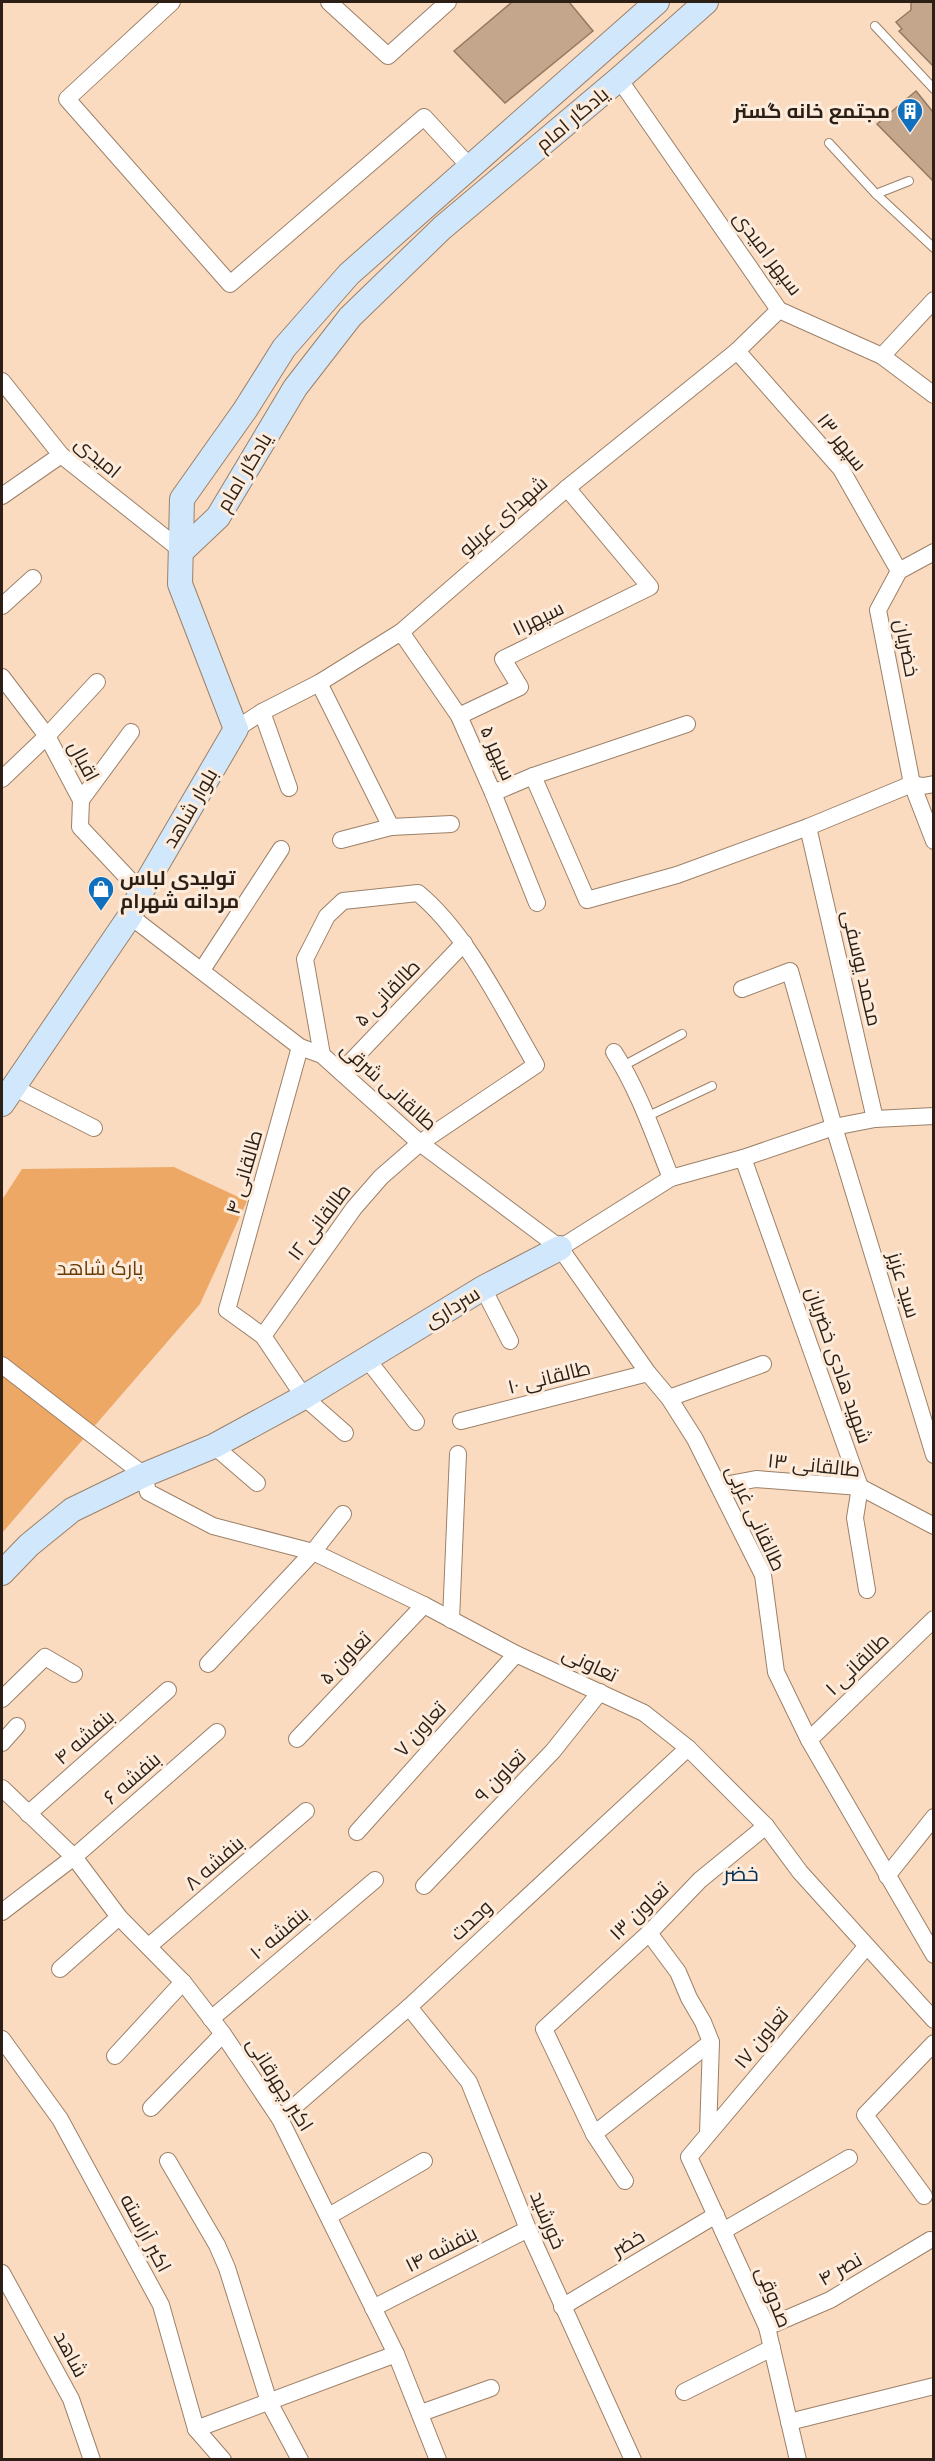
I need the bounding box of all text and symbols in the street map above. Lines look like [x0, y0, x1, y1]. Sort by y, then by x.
street label: یادگار امام [530, 80, 615, 158]
building icon: مجتمع خانه گستر [895, 96, 925, 134]
place label: مجتمع خانه گستر [733, 97, 890, 125]
street label: سپهر امیدی [728, 205, 809, 301]
street label: سپهر ۱۳ [811, 407, 874, 476]
street label: یادگار امام [209, 427, 279, 517]
street label: امیدی [69, 429, 127, 484]
street label: شهدای عربلو [452, 469, 553, 562]
street label: سپهر۱۱ [508, 594, 568, 642]
street label: خضریان [889, 617, 926, 679]
street label: سپهر ۵ [474, 721, 523, 785]
street label: اقبال [63, 736, 106, 786]
street label: بلوار شاهد [156, 763, 223, 853]
place label: تولیدی لباس مردانه شهرام [120, 864, 239, 915]
shop icon: تولیدی لباس مردانه شهرام [86, 874, 116, 912]
street label: محمد یوسفی [836, 907, 889, 1029]
street label: طالقانی ۵ [348, 953, 426, 1032]
street label: طالقانی شرقی [335, 1035, 443, 1136]
street label: طالقانی ۴ [219, 1127, 268, 1217]
street label: طالقانی ۱۲ [281, 1178, 356, 1266]
street label: سید عزیز [881, 1248, 927, 1321]
park label: پارک شاهد [57, 1254, 144, 1281]
street label: سرداری [419, 1279, 485, 1334]
street label: شهید هادی خضریان [800, 1283, 879, 1447]
street label: طالقانی ۱۰ [505, 1353, 593, 1400]
street label: طالقانی ۱۳ [766, 1446, 862, 1483]
street label: طالقانی غربی [720, 1460, 793, 1575]
street label: تعاون ۵ [313, 1625, 377, 1690]
street label: طالقانی ۱ [819, 1626, 895, 1701]
street label: تعاونی [558, 1639, 623, 1688]
street label: تعاون ۷ [388, 1695, 452, 1762]
street label: بنفشه ۴ [48, 1703, 119, 1770]
street label: تعاون ۹ [468, 1743, 532, 1808]
street label: بنفشه ۶ [97, 1745, 166, 1810]
street label: بنفشه ۸ [178, 1829, 249, 1896]
district label: خضر [722, 1859, 759, 1887]
street label: تعاون ۱۳ [603, 1875, 675, 1946]
street label: وحدت [444, 1893, 498, 1946]
street label: بنفشه ۱۰ [244, 1900, 314, 1965]
street label: تعاون ۱۷ [727, 2001, 795, 2074]
street label: اکبر چهرقانی [241, 2031, 320, 2136]
street label: خورشید [524, 2186, 573, 2253]
street label: اکبر آراسته [115, 2189, 178, 2277]
street label: بنفشه ۱۴ [400, 2219, 481, 2278]
street label: خضر [606, 2222, 649, 2263]
street label: نصر ۴ [813, 2245, 867, 2292]
street label: صدوقی [750, 2262, 799, 2331]
street label: شاهد [48, 2326, 95, 2382]

